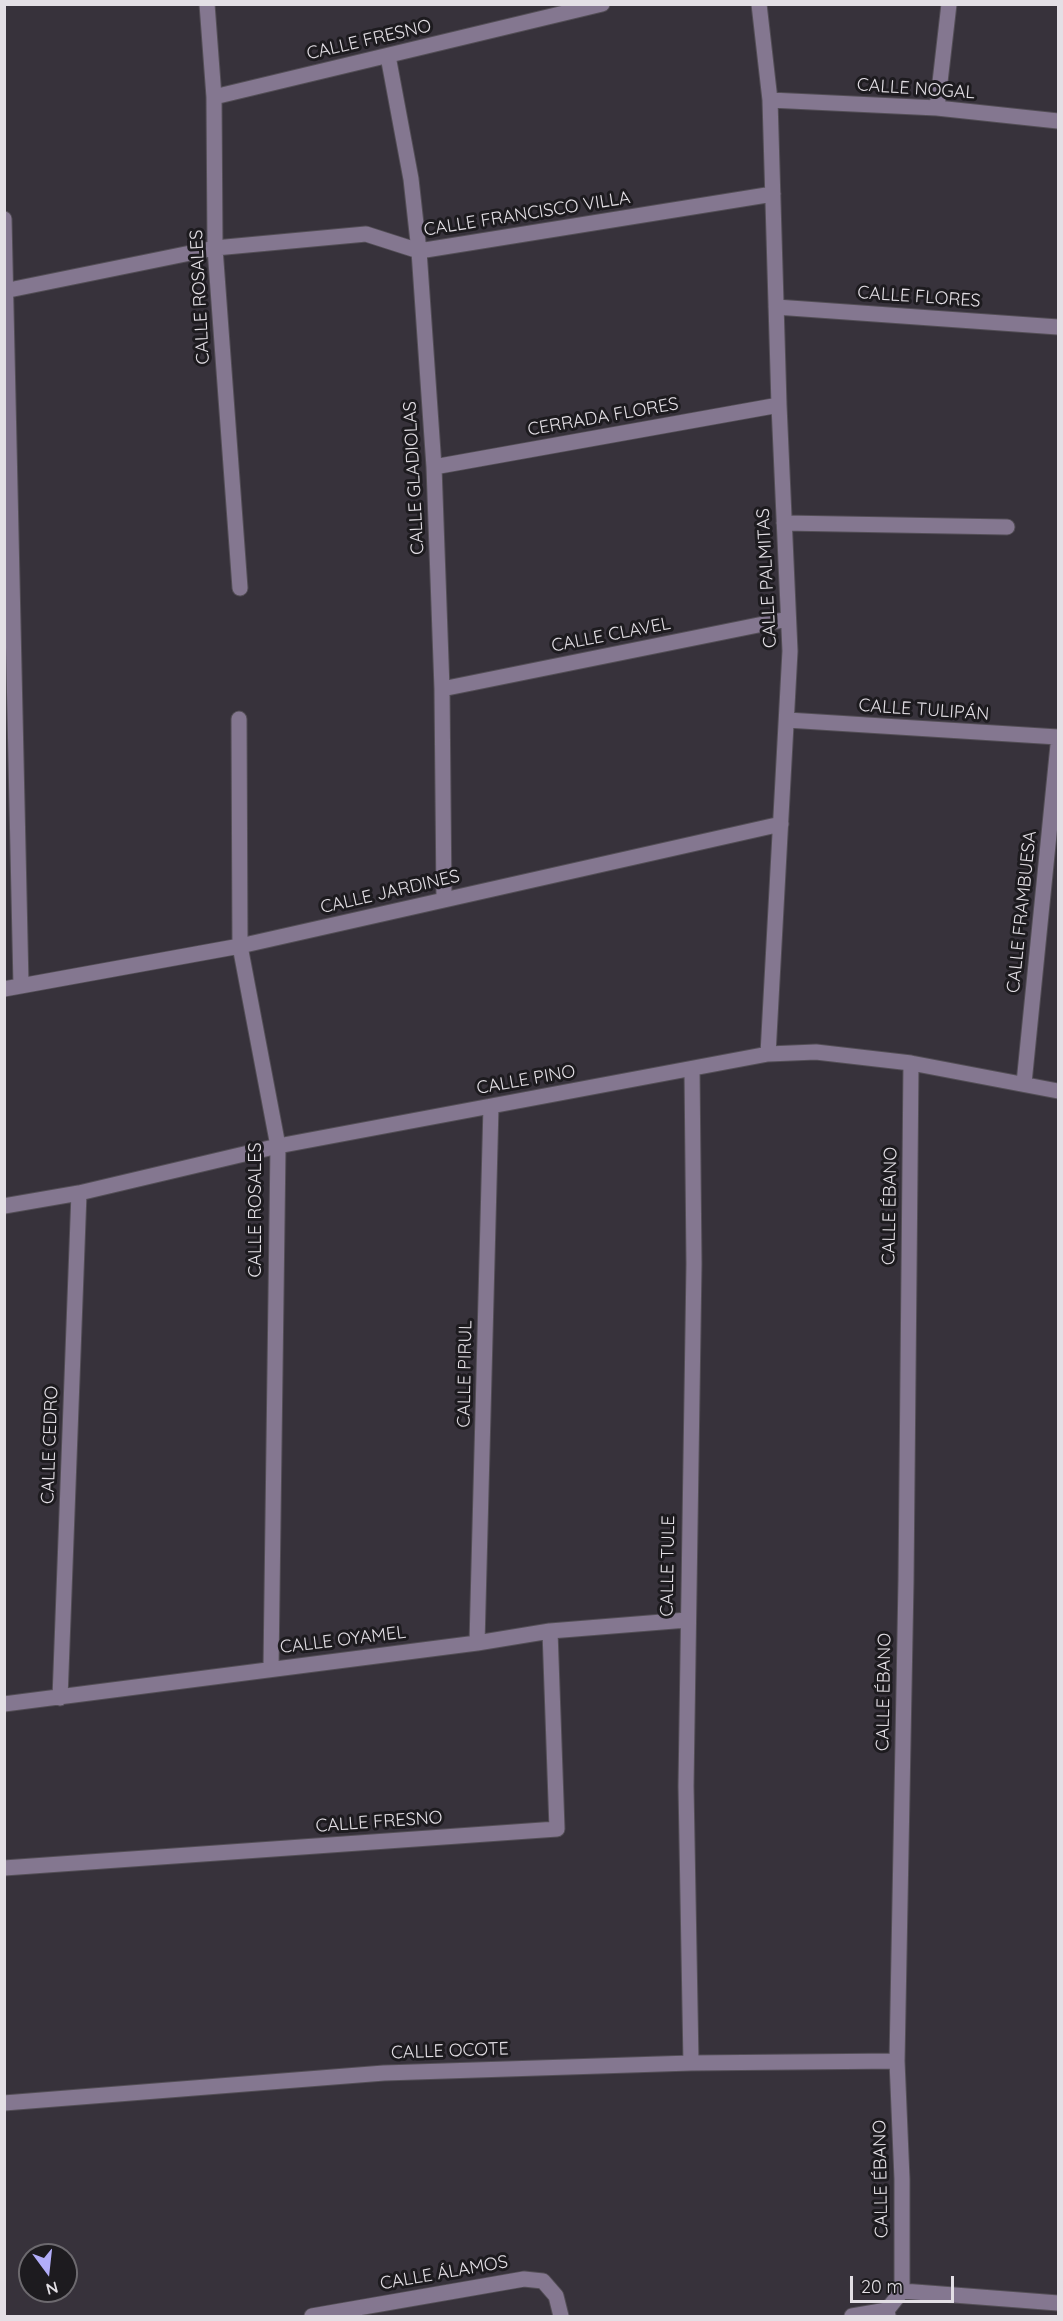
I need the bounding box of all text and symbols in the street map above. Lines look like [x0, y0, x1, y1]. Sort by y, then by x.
street label: CALLE FRESNO [305, 15, 433, 65]
street label: CALLE NOGAL [856, 74, 976, 104]
street label: CALLE FRANCISCO VILLA [422, 187, 632, 241]
street label: CALLE ROSALES [186, 229, 214, 365]
street label: CALLE FLORES [857, 282, 981, 312]
street label: CERRADA FLORES [526, 393, 680, 441]
street label: CALLE GLADIOLAS [399, 401, 429, 555]
street label: CALLE PALMITAS [753, 508, 781, 648]
street label: CALLE CLAVEL [550, 613, 672, 657]
street label: CALLE TULIPÁN [858, 695, 990, 725]
street label: CALLE FRAMBUESA [1003, 830, 1041, 994]
street label: CALLE JARDINES [318, 865, 462, 919]
street label: CALLE PINO [475, 1061, 577, 1099]
street label: CALLE ROSALES [245, 1142, 267, 1278]
street label: CALLE ÉBANO [878, 1147, 902, 1265]
street label: CALLE PIRUL [453, 1320, 477, 1428]
street label: CALLE CEDRO [37, 1386, 63, 1504]
street label: CALLE TULE [656, 1515, 680, 1617]
street label: CALLE OYAMEL [279, 1622, 407, 1658]
street label: CALLE ÉBANO [872, 1633, 896, 1751]
street label: CALLE FRESNO [315, 1807, 443, 1837]
street label: CALLE OCOTE [391, 2038, 509, 2064]
street label: CALLE ÉBANO [869, 2120, 893, 2238]
north arrow [18, 2243, 78, 2303]
street label: CALLE ÁLAMOS [378, 2251, 510, 2295]
scale bar [853, 2264, 956, 2302]
text: 20 m [861, 2275, 903, 2298]
text: N [44, 2277, 60, 2300]

